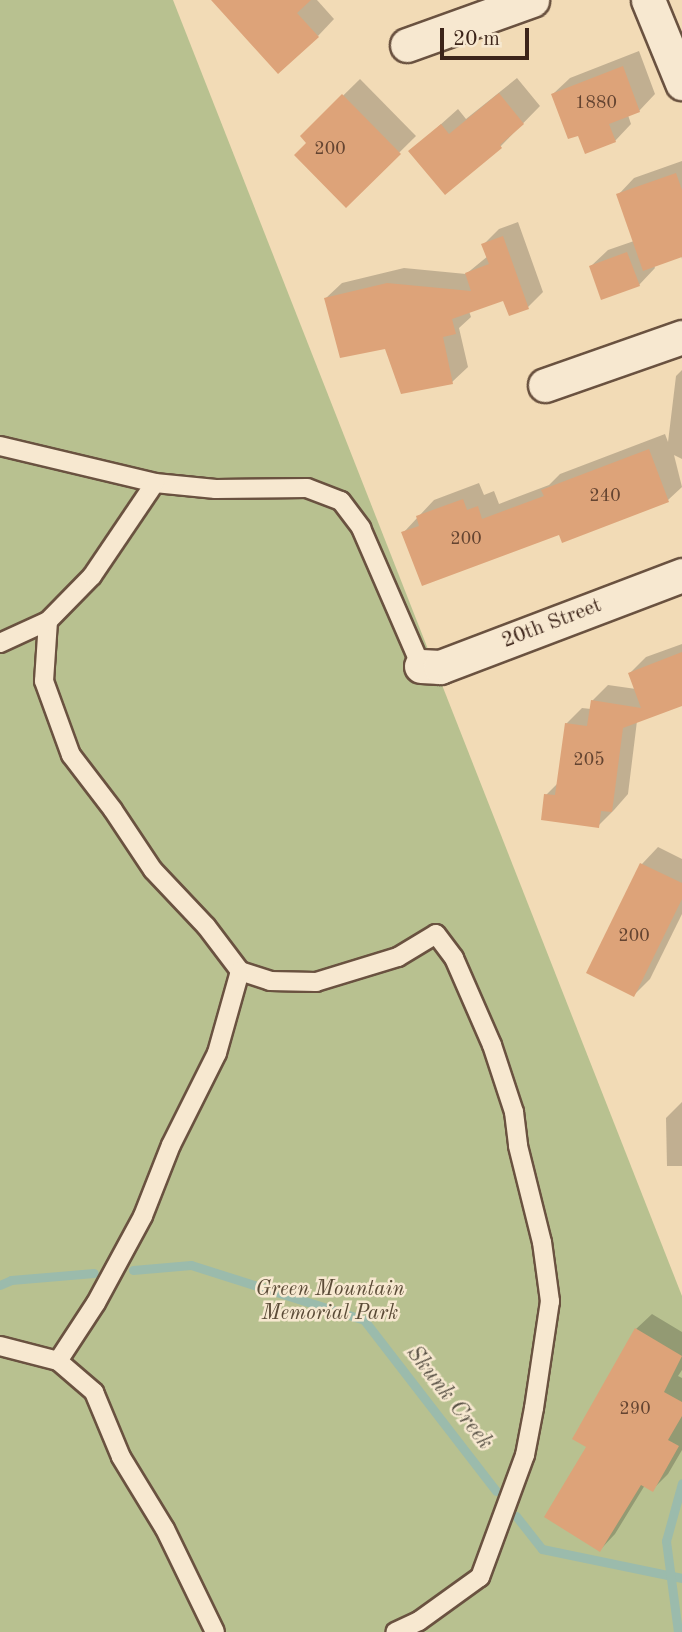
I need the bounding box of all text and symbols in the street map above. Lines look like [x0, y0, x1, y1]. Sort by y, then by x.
scale bar [444, 14, 533, 58]
text: 20 m [453, 29, 500, 50]
house number: 1880 [575, 92, 617, 114]
house number: 200 [314, 138, 346, 160]
house number: 240 [589, 485, 621, 507]
house number: 200 [450, 528, 482, 550]
street label: 20th Street [499, 593, 605, 655]
house number: 205 [573, 749, 605, 771]
house number: 200 [618, 925, 650, 947]
park label: Green Mountain Memorial Park [255, 1277, 405, 1327]
water label: Skunk Creek [400, 1340, 498, 1456]
house number: 290 [619, 1398, 651, 1420]

